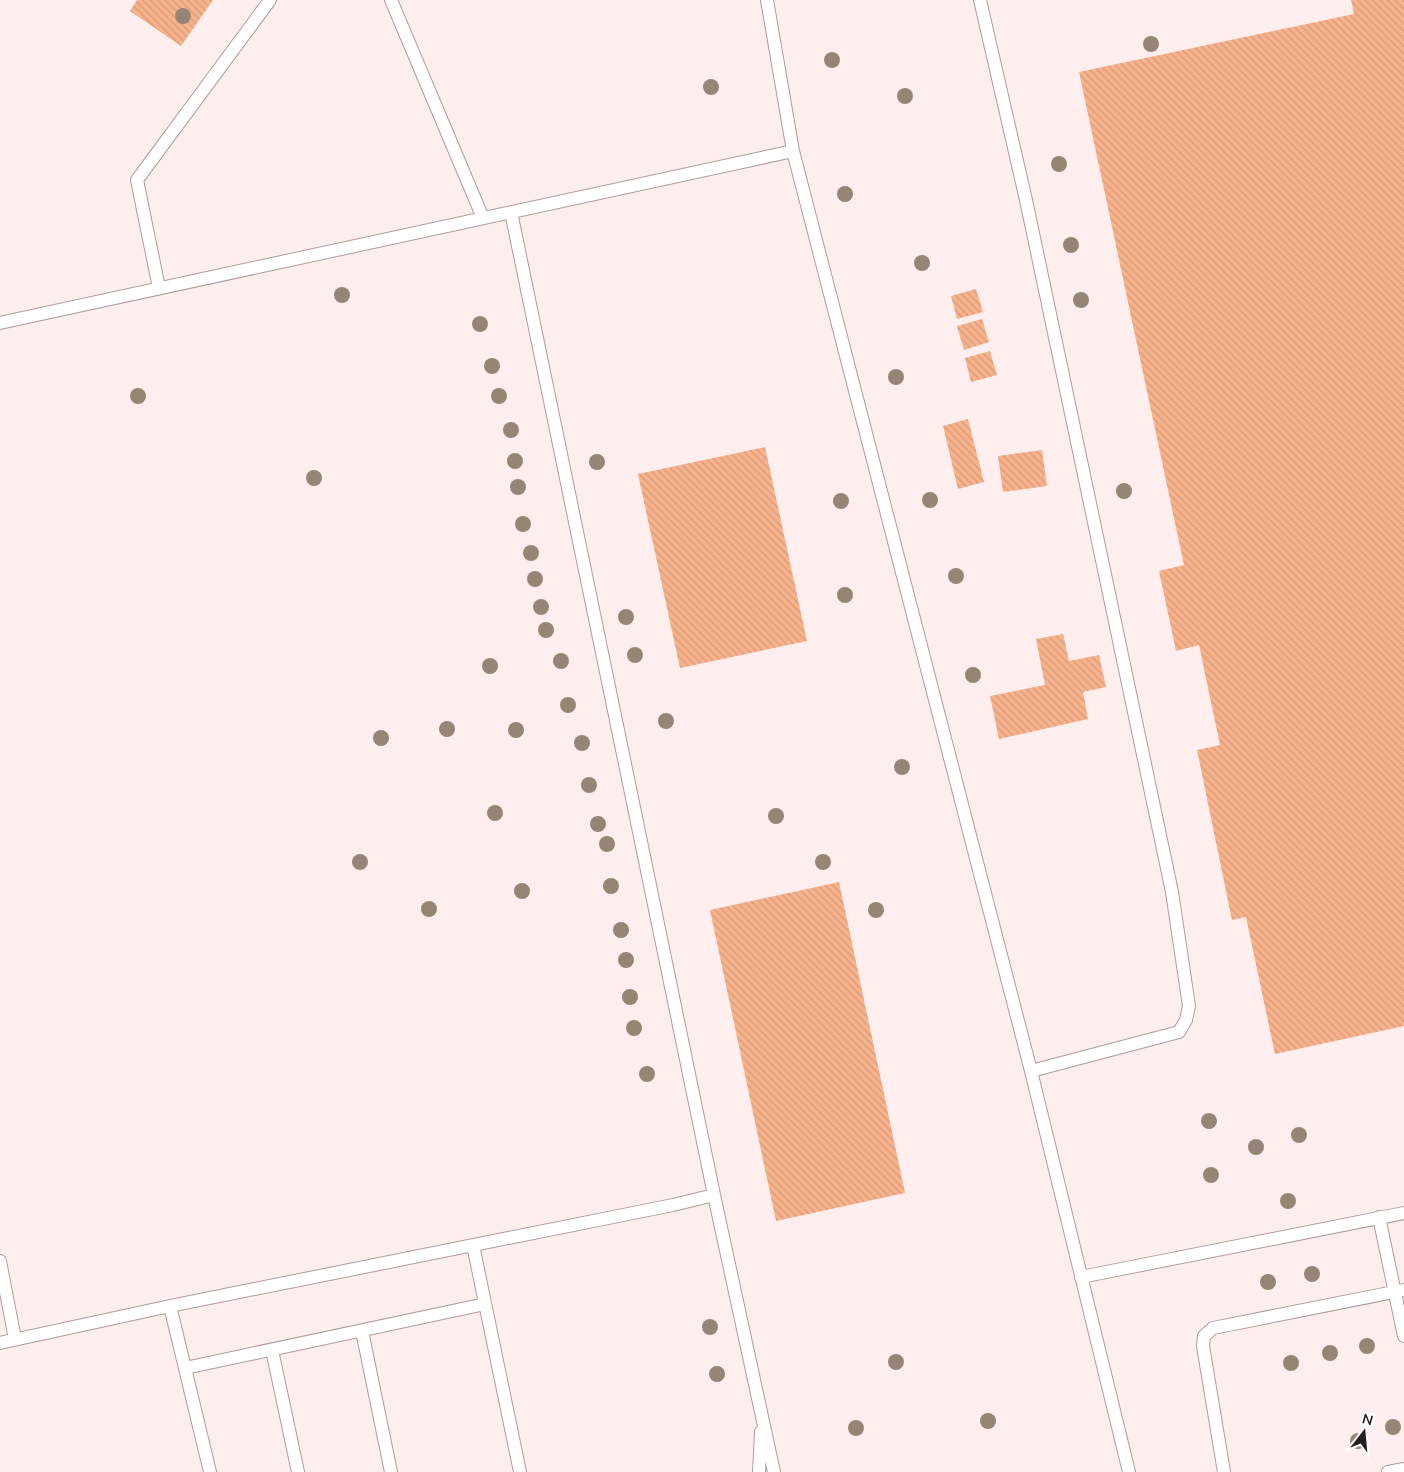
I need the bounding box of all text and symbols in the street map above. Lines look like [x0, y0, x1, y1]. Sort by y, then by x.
north arrow [1339, 1407, 1389, 1457]
text: N [1360, 1409, 1375, 1430]

